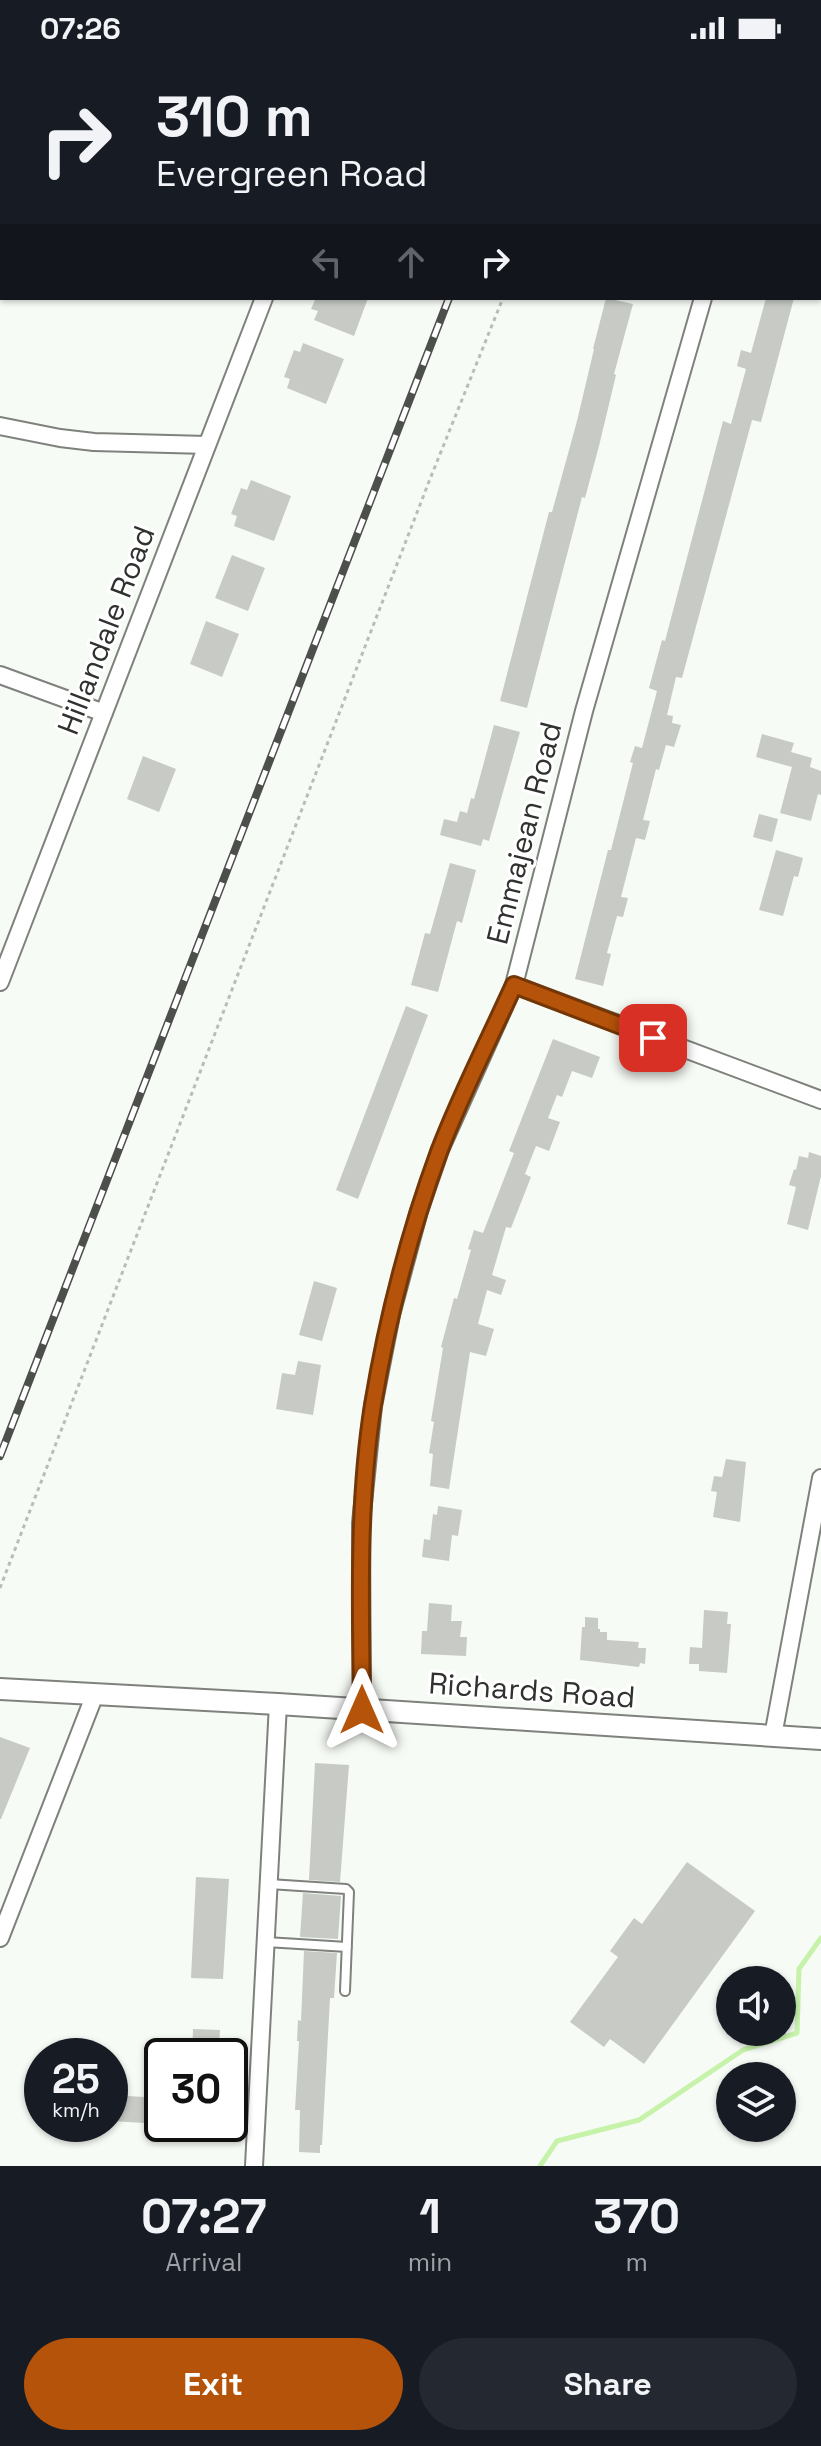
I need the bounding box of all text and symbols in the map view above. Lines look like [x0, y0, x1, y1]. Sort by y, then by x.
text: 07:26 [40, 9, 121, 48]
text: 310 m [156, 81, 313, 152]
icon: right [24, 88, 128, 192]
text: Evergreen Road [156, 151, 428, 197]
icon: left [305, 240, 349, 284]
icon: ahead [389, 240, 433, 284]
icon: right [473, 240, 517, 284]
street label: Hillandale Road [48, 520, 164, 740]
street label: Emmajean Road [478, 718, 570, 948]
pin [619, 1004, 687, 1072]
icon: arrive [631, 1016, 675, 1060]
street label: Richards Road [427, 1663, 637, 1717]
position arrow [320, 1668, 404, 1752]
map controls [716, 1966, 796, 2142]
button: sound [716, 1966, 796, 2046]
speed limit sign: 30 [144, 2038, 248, 2142]
text: 25 [52, 2054, 100, 2105]
button: layers [716, 2062, 796, 2142]
text: km/h [52, 2097, 100, 2123]
text: 07:27 [141, 2186, 267, 2247]
text: 1 [419, 2186, 441, 2247]
text: 370 [593, 2186, 680, 2247]
text: Arrival [165, 2245, 242, 2279]
text: min [408, 2245, 452, 2279]
text: m [625, 2245, 648, 2279]
button: Exit [24, 2338, 403, 2430]
button: Share [419, 2338, 797, 2430]

